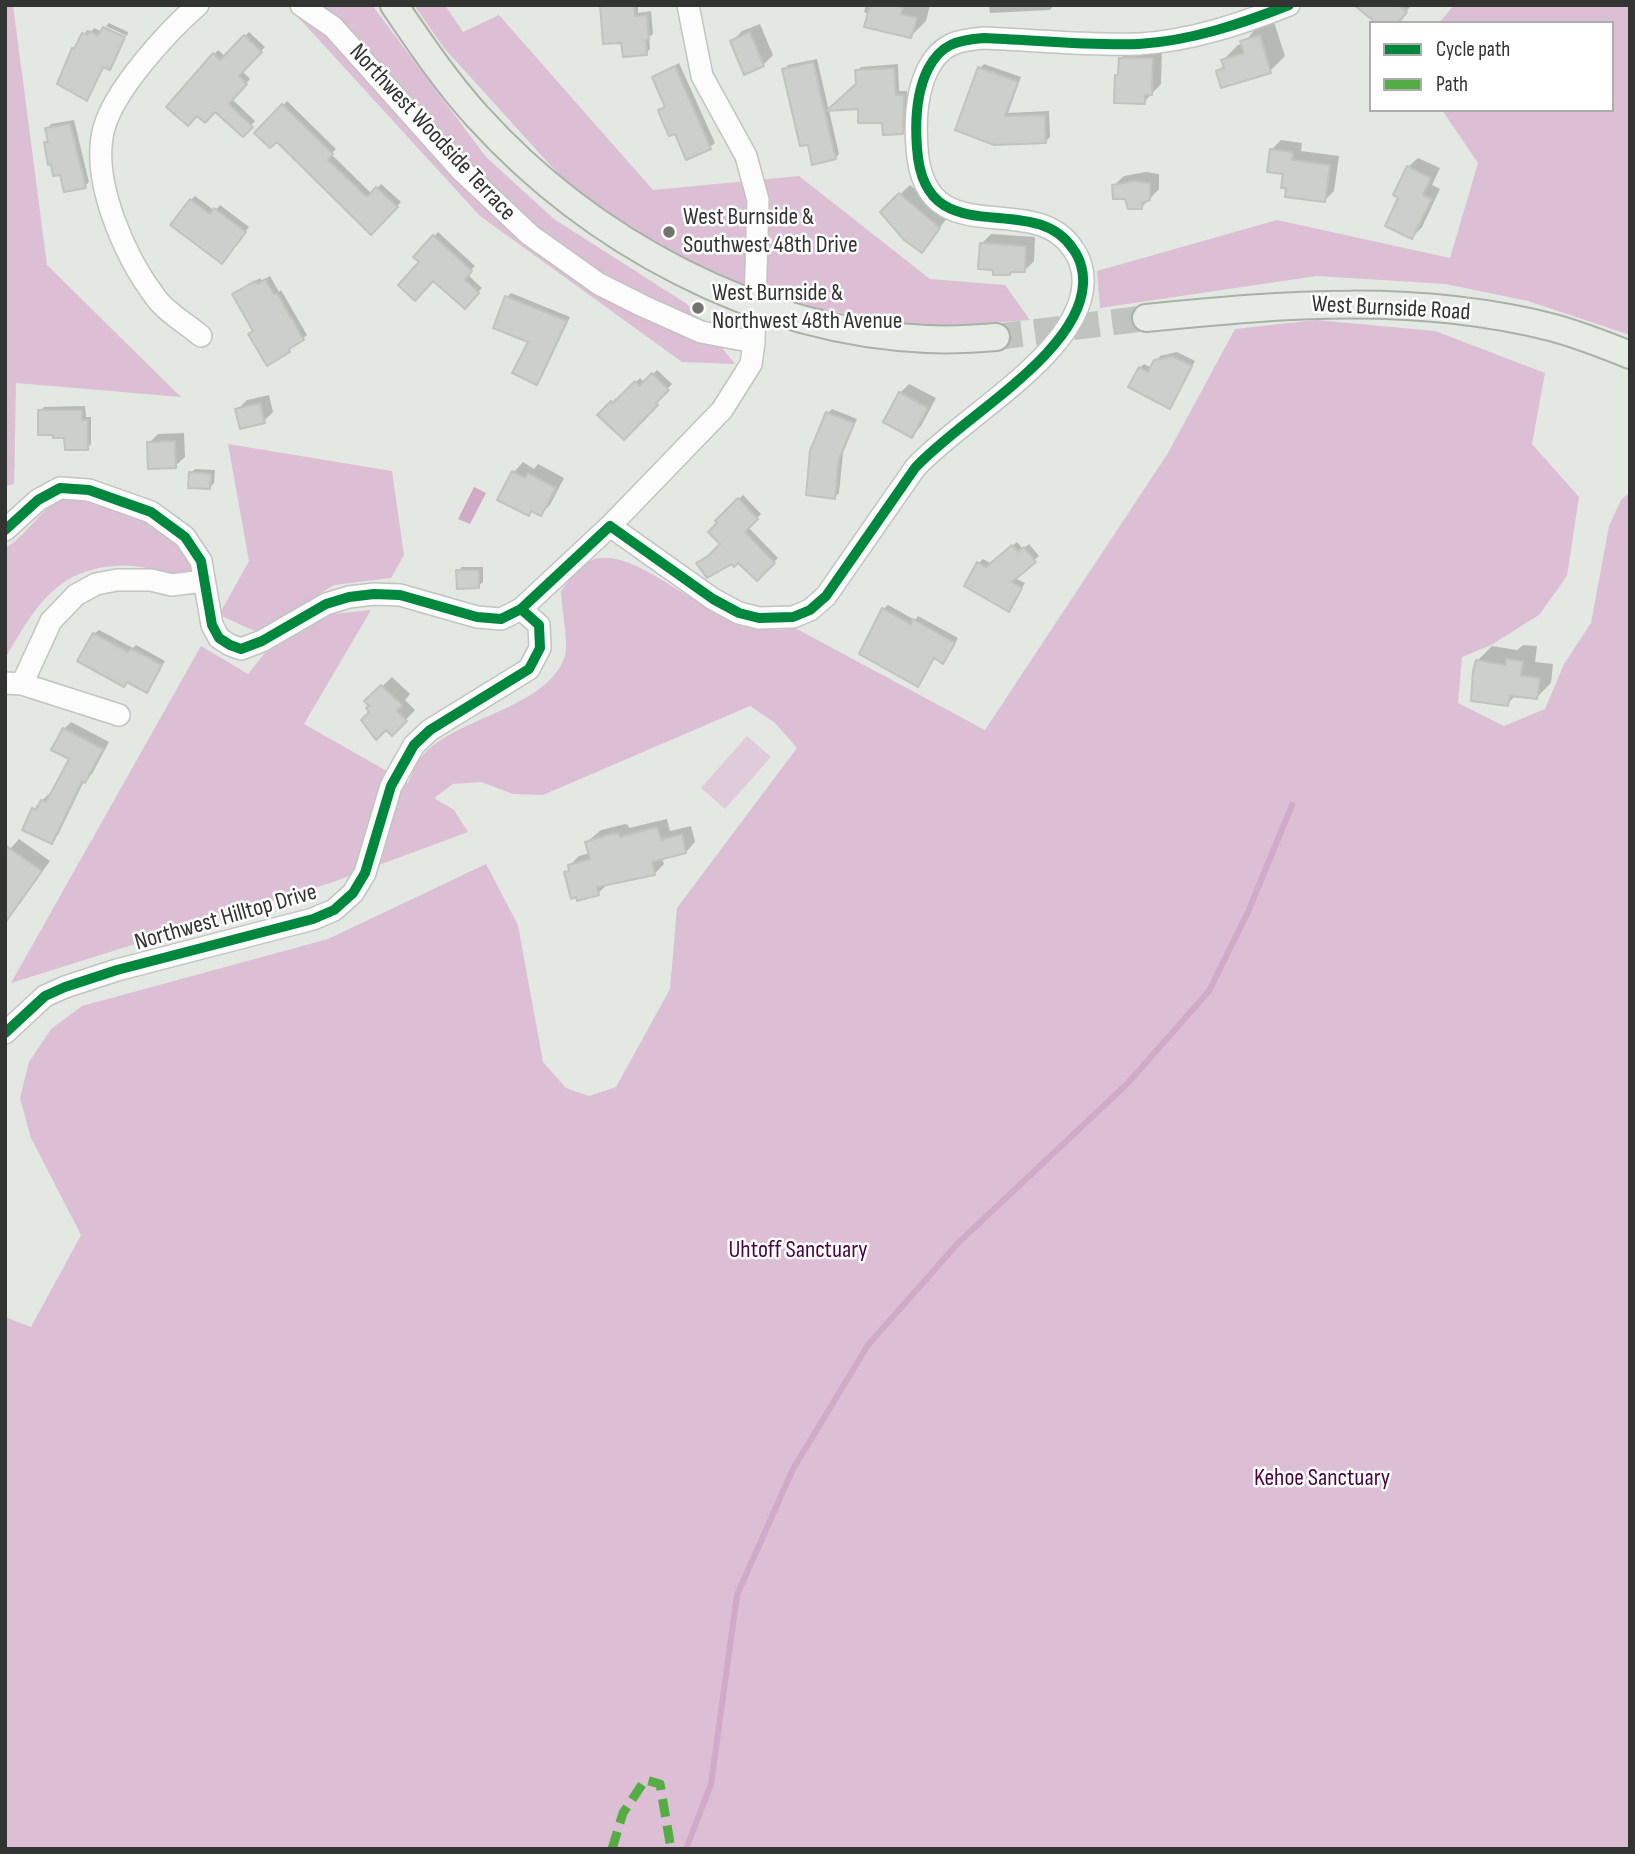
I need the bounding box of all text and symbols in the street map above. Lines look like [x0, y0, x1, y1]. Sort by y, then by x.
legend [1369, 21, 1614, 112]
text: Cycle path [1436, 37, 1510, 62]
street label: Northwest Woodside Terrace [343, 39, 521, 227]
text: Path [1436, 72, 1468, 97]
place label: West Burnside & Southwest 48th Drive [683, 204, 858, 260]
marker: West Burnside & Southwest 48th Drive [661, 224, 677, 240]
place label: West Burnside & Northwest 48th Avenue [712, 280, 902, 336]
street label: West Burnside Road [1311, 290, 1471, 328]
marker: West Burnside & Northwest 48th Avenue [690, 300, 706, 316]
street label: Northwest Hilltop Drive [132, 878, 320, 958]
park label: Uhtoff Sanctuary [728, 1237, 868, 1265]
park label: Kehoe Sanctuary [1254, 1465, 1390, 1493]

